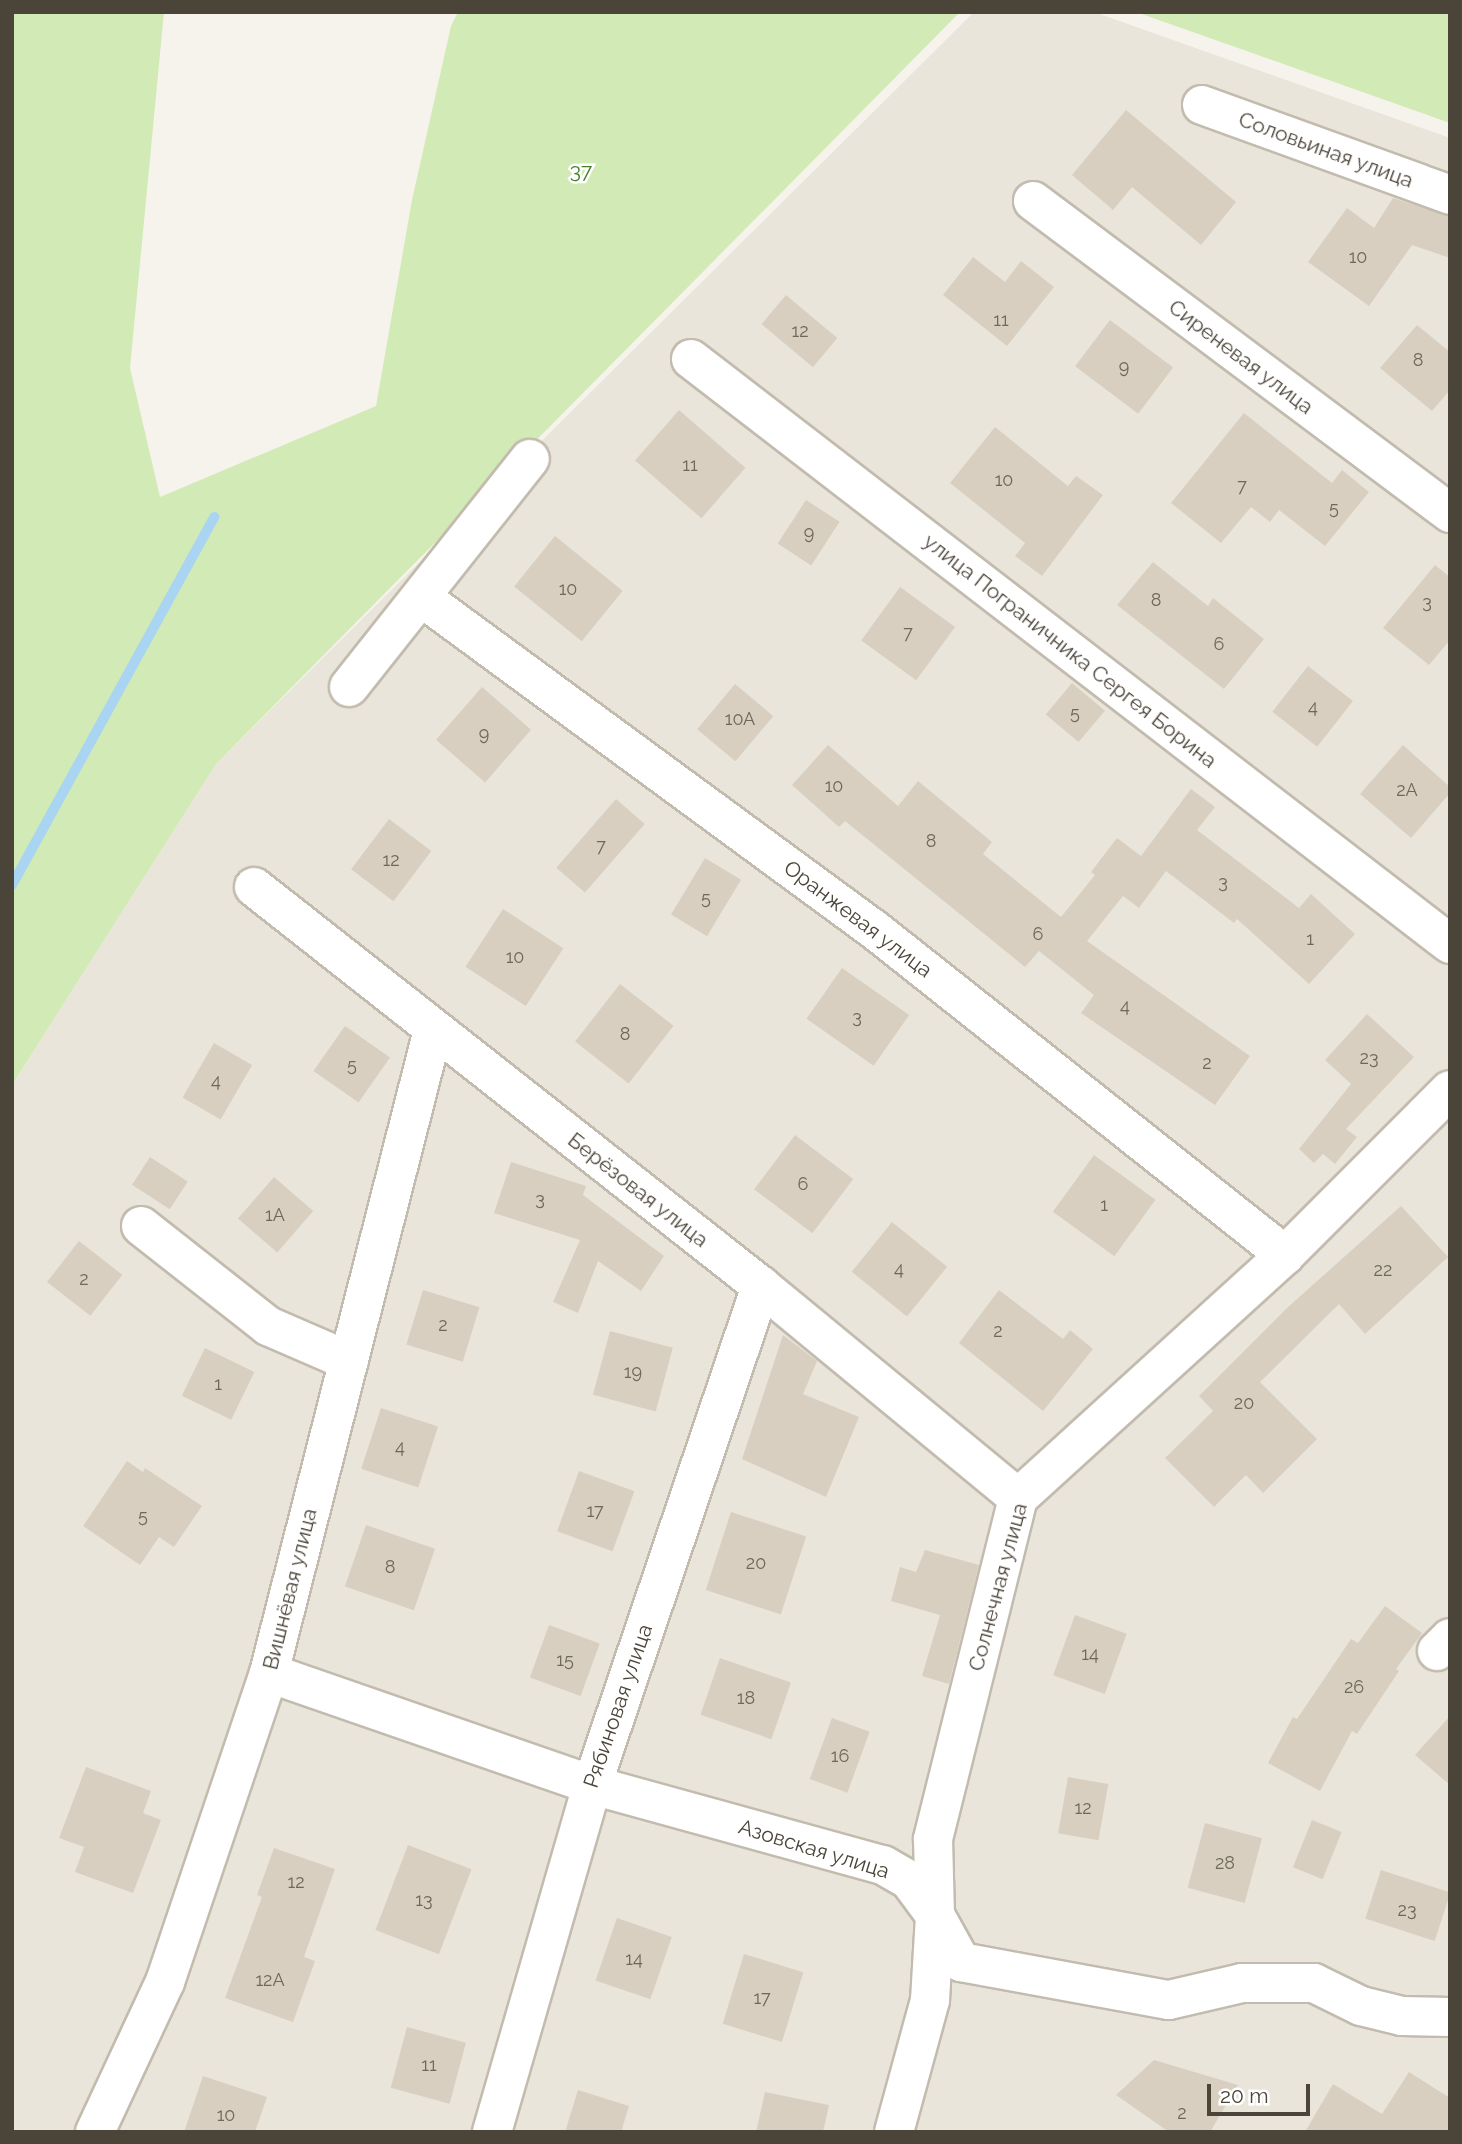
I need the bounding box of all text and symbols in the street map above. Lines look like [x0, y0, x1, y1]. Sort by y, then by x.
street label: Соловьиная улица [1235, 107, 1417, 193]
park label: 37 [570, 158, 592, 184]
house number: 10 [1349, 246, 1367, 268]
street label: Сиреневая улица [1164, 294, 1318, 420]
house number: 11 [993, 309, 1009, 331]
house number: 12 [791, 320, 809, 342]
house number: 8 [1413, 349, 1423, 371]
house number: 9 [1119, 356, 1129, 378]
house number: 11 [682, 454, 698, 476]
house number: 10 [995, 469, 1013, 491]
house number: 7 [1237, 475, 1247, 497]
house number: 5 [1329, 497, 1339, 519]
house number: 9 [804, 522, 814, 544]
street label: улица Пограничника Сергея Борина [918, 529, 1222, 773]
house number: 10 [559, 578, 577, 600]
house number: 8 [1151, 589, 1161, 611]
house number: 3 [1422, 591, 1432, 613]
house number: 7 [903, 622, 913, 644]
house number: 6 [1214, 633, 1224, 655]
house number: 4 [1308, 696, 1318, 718]
house number: 5 [1070, 702, 1080, 724]
house number: 10А [725, 708, 755, 730]
house number: 9 [479, 723, 489, 745]
house number: 10 [825, 775, 843, 797]
house number: 2А [1396, 779, 1418, 801]
house number: 8 [926, 830, 936, 852]
house number: 7 [596, 835, 606, 857]
house number: 12 [382, 849, 400, 871]
street label: Оранжевая улица [779, 855, 937, 983]
house number: 3 [1218, 871, 1228, 893]
house number: 5 [701, 887, 711, 909]
house number: 6 [1033, 923, 1043, 945]
house number: 1 [1306, 928, 1314, 950]
house number: 10 [506, 946, 524, 968]
house number: 4 [1120, 995, 1130, 1017]
house number: 3 [852, 1006, 862, 1028]
house number: 8 [620, 1023, 630, 1045]
house number: 23 [1360, 1047, 1378, 1069]
house number: 2 [1202, 1052, 1212, 1074]
house number: 5 [347, 1054, 357, 1076]
house number: 4 [211, 1070, 221, 1092]
street label: Берёзовая улица [563, 1127, 713, 1253]
house number: 6 [798, 1173, 808, 1195]
house number: 3 [535, 1188, 545, 1210]
house number: 1 [1100, 1194, 1108, 1216]
house number: 1А [265, 1204, 285, 1226]
house number: 4 [894, 1258, 904, 1280]
house number: 22 [1374, 1259, 1392, 1281]
house number: 2 [79, 1268, 89, 1290]
house number: 2 [438, 1314, 448, 1336]
house number: 2 [993, 1320, 1003, 1342]
house number: 19 [624, 1361, 642, 1383]
house number: 1 [214, 1373, 222, 1395]
house number: 20 [1234, 1392, 1254, 1414]
house number: 4 [395, 1436, 405, 1458]
house number: 17 [586, 1500, 604, 1522]
street label: Солнечная улица [963, 1500, 1033, 1674]
house number: 5 [138, 1505, 148, 1527]
street label: Вишнёвая улица [258, 1505, 322, 1673]
house number: 20 [746, 1552, 766, 1574]
house number: 8 [385, 1556, 395, 1578]
street label: Рябиновая улица [578, 1621, 658, 1791]
house number: 14 [1081, 1643, 1099, 1665]
house number: 15 [556, 1649, 574, 1671]
house number: 26 [1344, 1676, 1364, 1698]
house number: 18 [737, 1687, 755, 1709]
house number: 16 [831, 1745, 849, 1767]
house number: 12 [1074, 1797, 1092, 1819]
street label: Азовская улица [735, 1814, 893, 1884]
house number: 28 [1215, 1852, 1235, 1874]
house number: 12 [287, 1871, 305, 1893]
house number: 13 [415, 1889, 433, 1911]
house number: 23 [1398, 1899, 1416, 1921]
house number: 14 [625, 1948, 643, 1970]
house number: 12А [255, 1969, 285, 1991]
house number: 17 [753, 1987, 771, 2009]
house number: 11 [421, 2054, 437, 2076]
scale bar [1210, 2070, 1313, 2114]
text: 20 m [1220, 2083, 1268, 2108]
house number: 2 [1177, 2102, 1187, 2124]
house number: 10 [217, 2104, 235, 2126]

